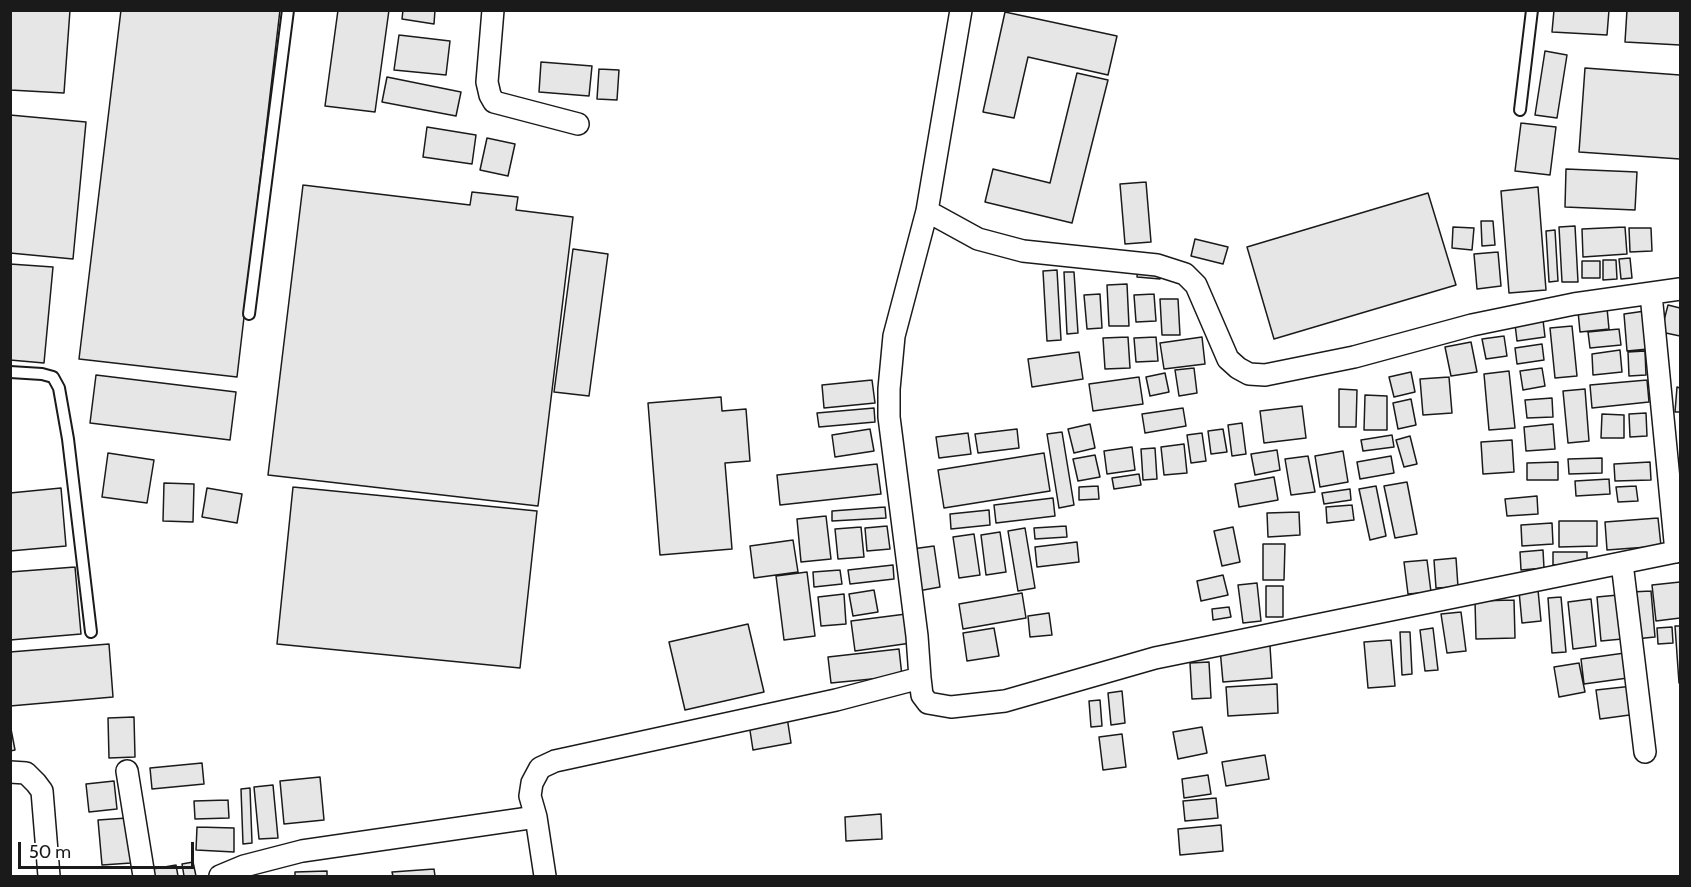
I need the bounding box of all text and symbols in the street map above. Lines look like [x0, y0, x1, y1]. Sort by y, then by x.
scale bar [21, 830, 196, 868]
text: 50 m [29, 841, 71, 863]

